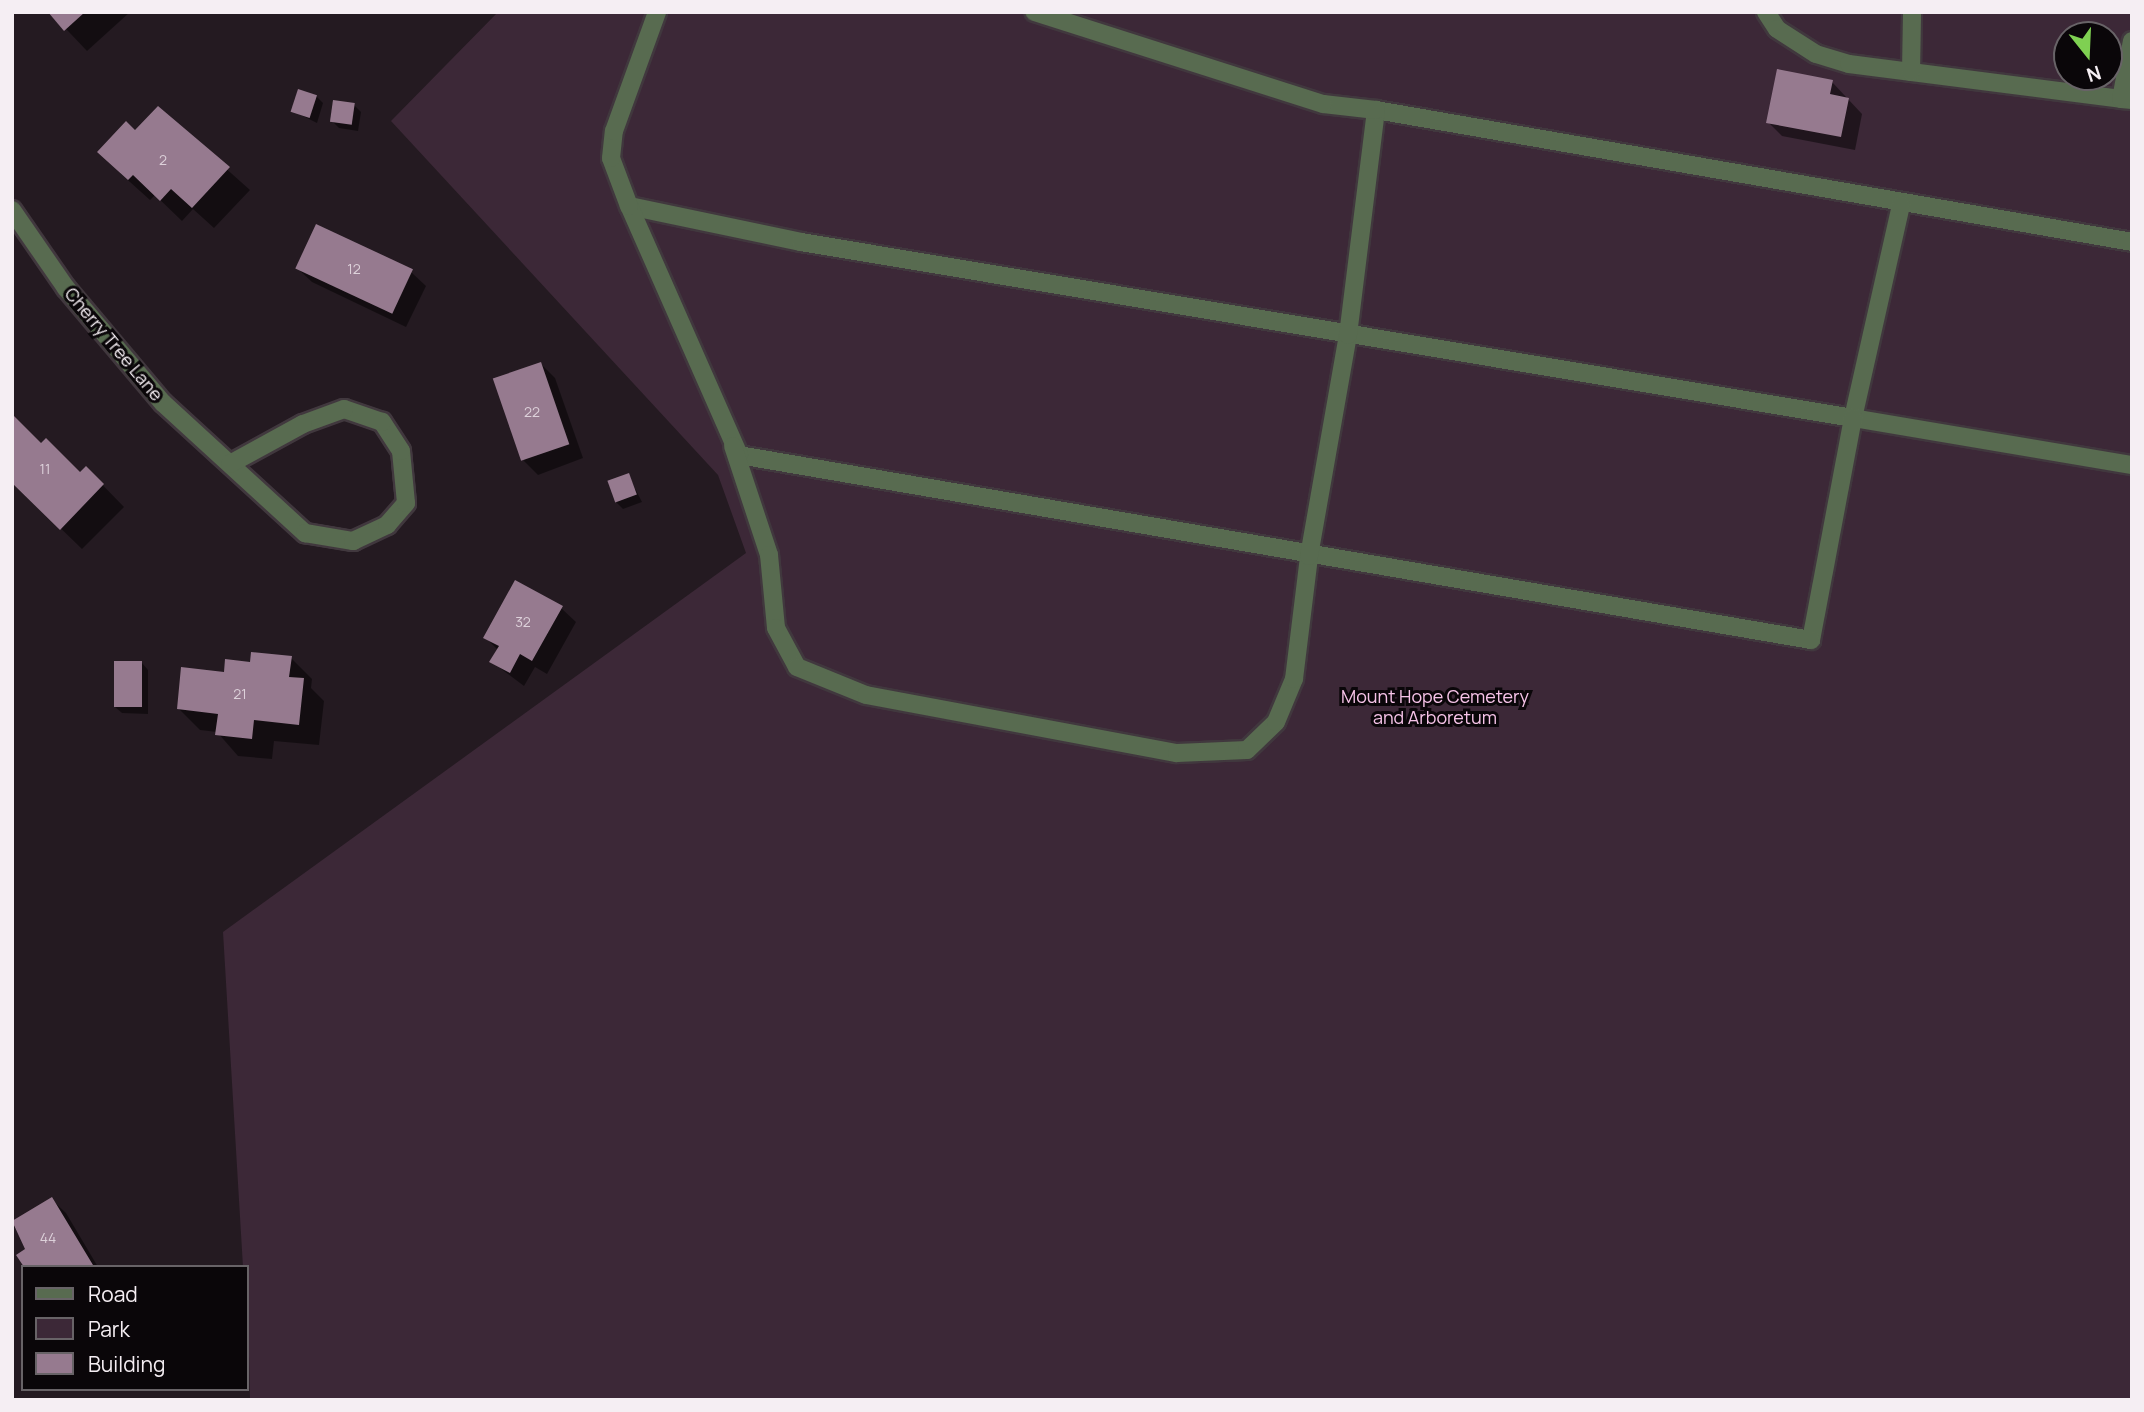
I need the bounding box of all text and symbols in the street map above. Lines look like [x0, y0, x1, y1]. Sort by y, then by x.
north arrow [2053, 21, 2123, 91]
text: N [2083, 60, 2104, 89]
house number: 2 [159, 152, 167, 168]
house number: 12 [347, 261, 361, 277]
street label: Cherry Tree Lane [60, 283, 168, 405]
house number: 22 [524, 404, 540, 420]
house number: 11 [40, 461, 50, 477]
house number: 32 [515, 614, 531, 630]
house number: 21 [233, 686, 247, 702]
park label: Mount Hope Cemetery and Arboretum [1341, 686, 1529, 728]
house number: 44 [40, 1230, 56, 1246]
legend [21, 1265, 248, 1391]
text: Road [88, 1280, 138, 1308]
text: Park [88, 1315, 130, 1343]
text: Building [88, 1350, 165, 1378]

